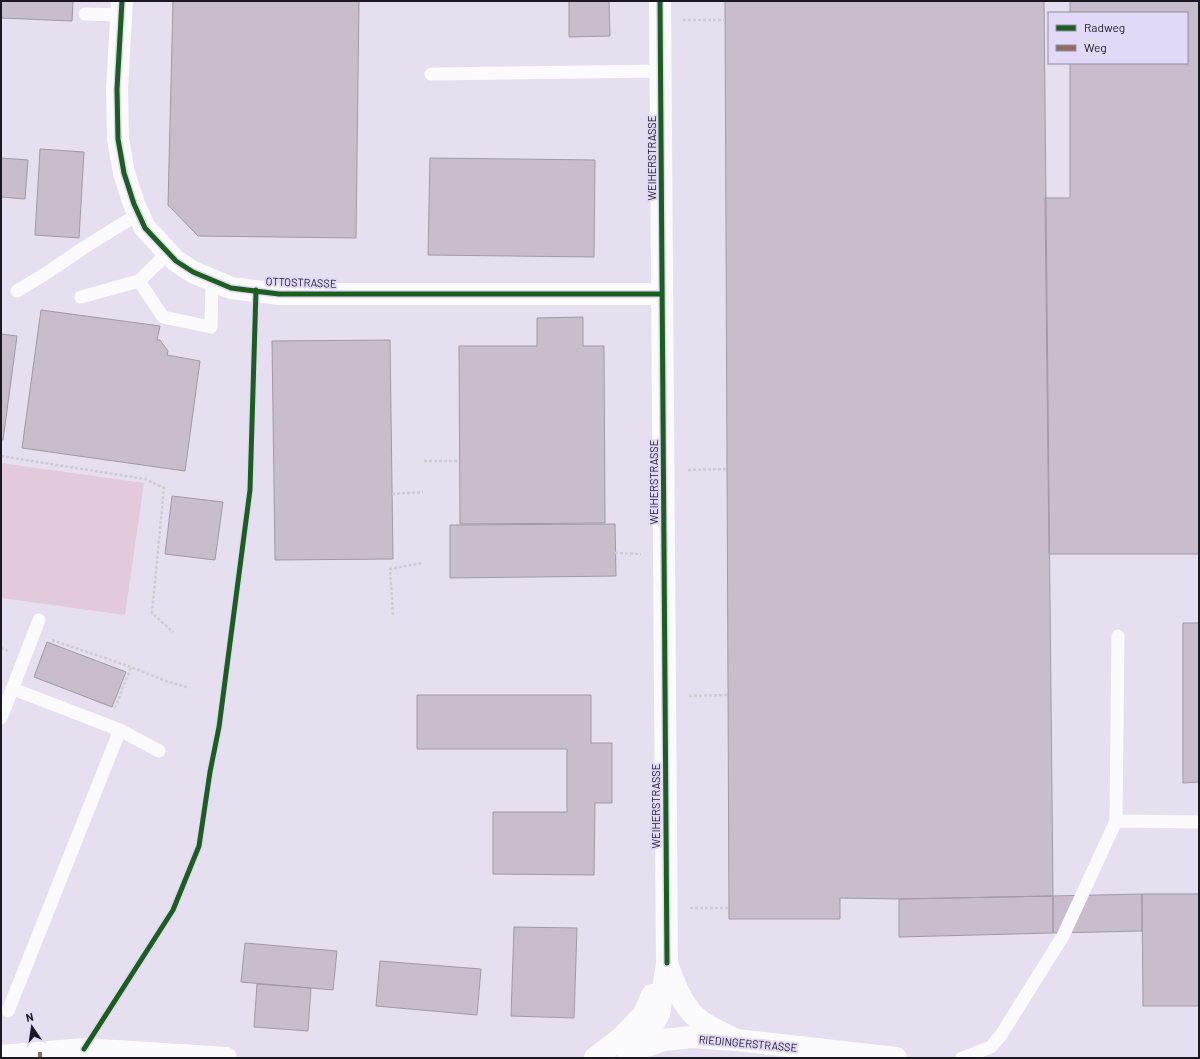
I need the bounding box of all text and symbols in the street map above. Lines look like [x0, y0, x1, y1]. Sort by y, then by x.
legend [1048, 12, 1188, 64]
text: Radweg [1084, 20, 1125, 34]
text: Weg [1084, 40, 1107, 54]
street label: WEIHERSTRASSE [645, 115, 658, 200]
street label: OTTOSTRASSE [265, 274, 337, 290]
street label: WEIHERSTRASSE [647, 439, 660, 524]
street label: WEIHERSTRASSE [649, 763, 662, 848]
north arrow [12, 1007, 52, 1047]
text: N [25, 1010, 35, 1024]
street label: RIEDINGERSTRASSE [698, 1032, 798, 1054]

